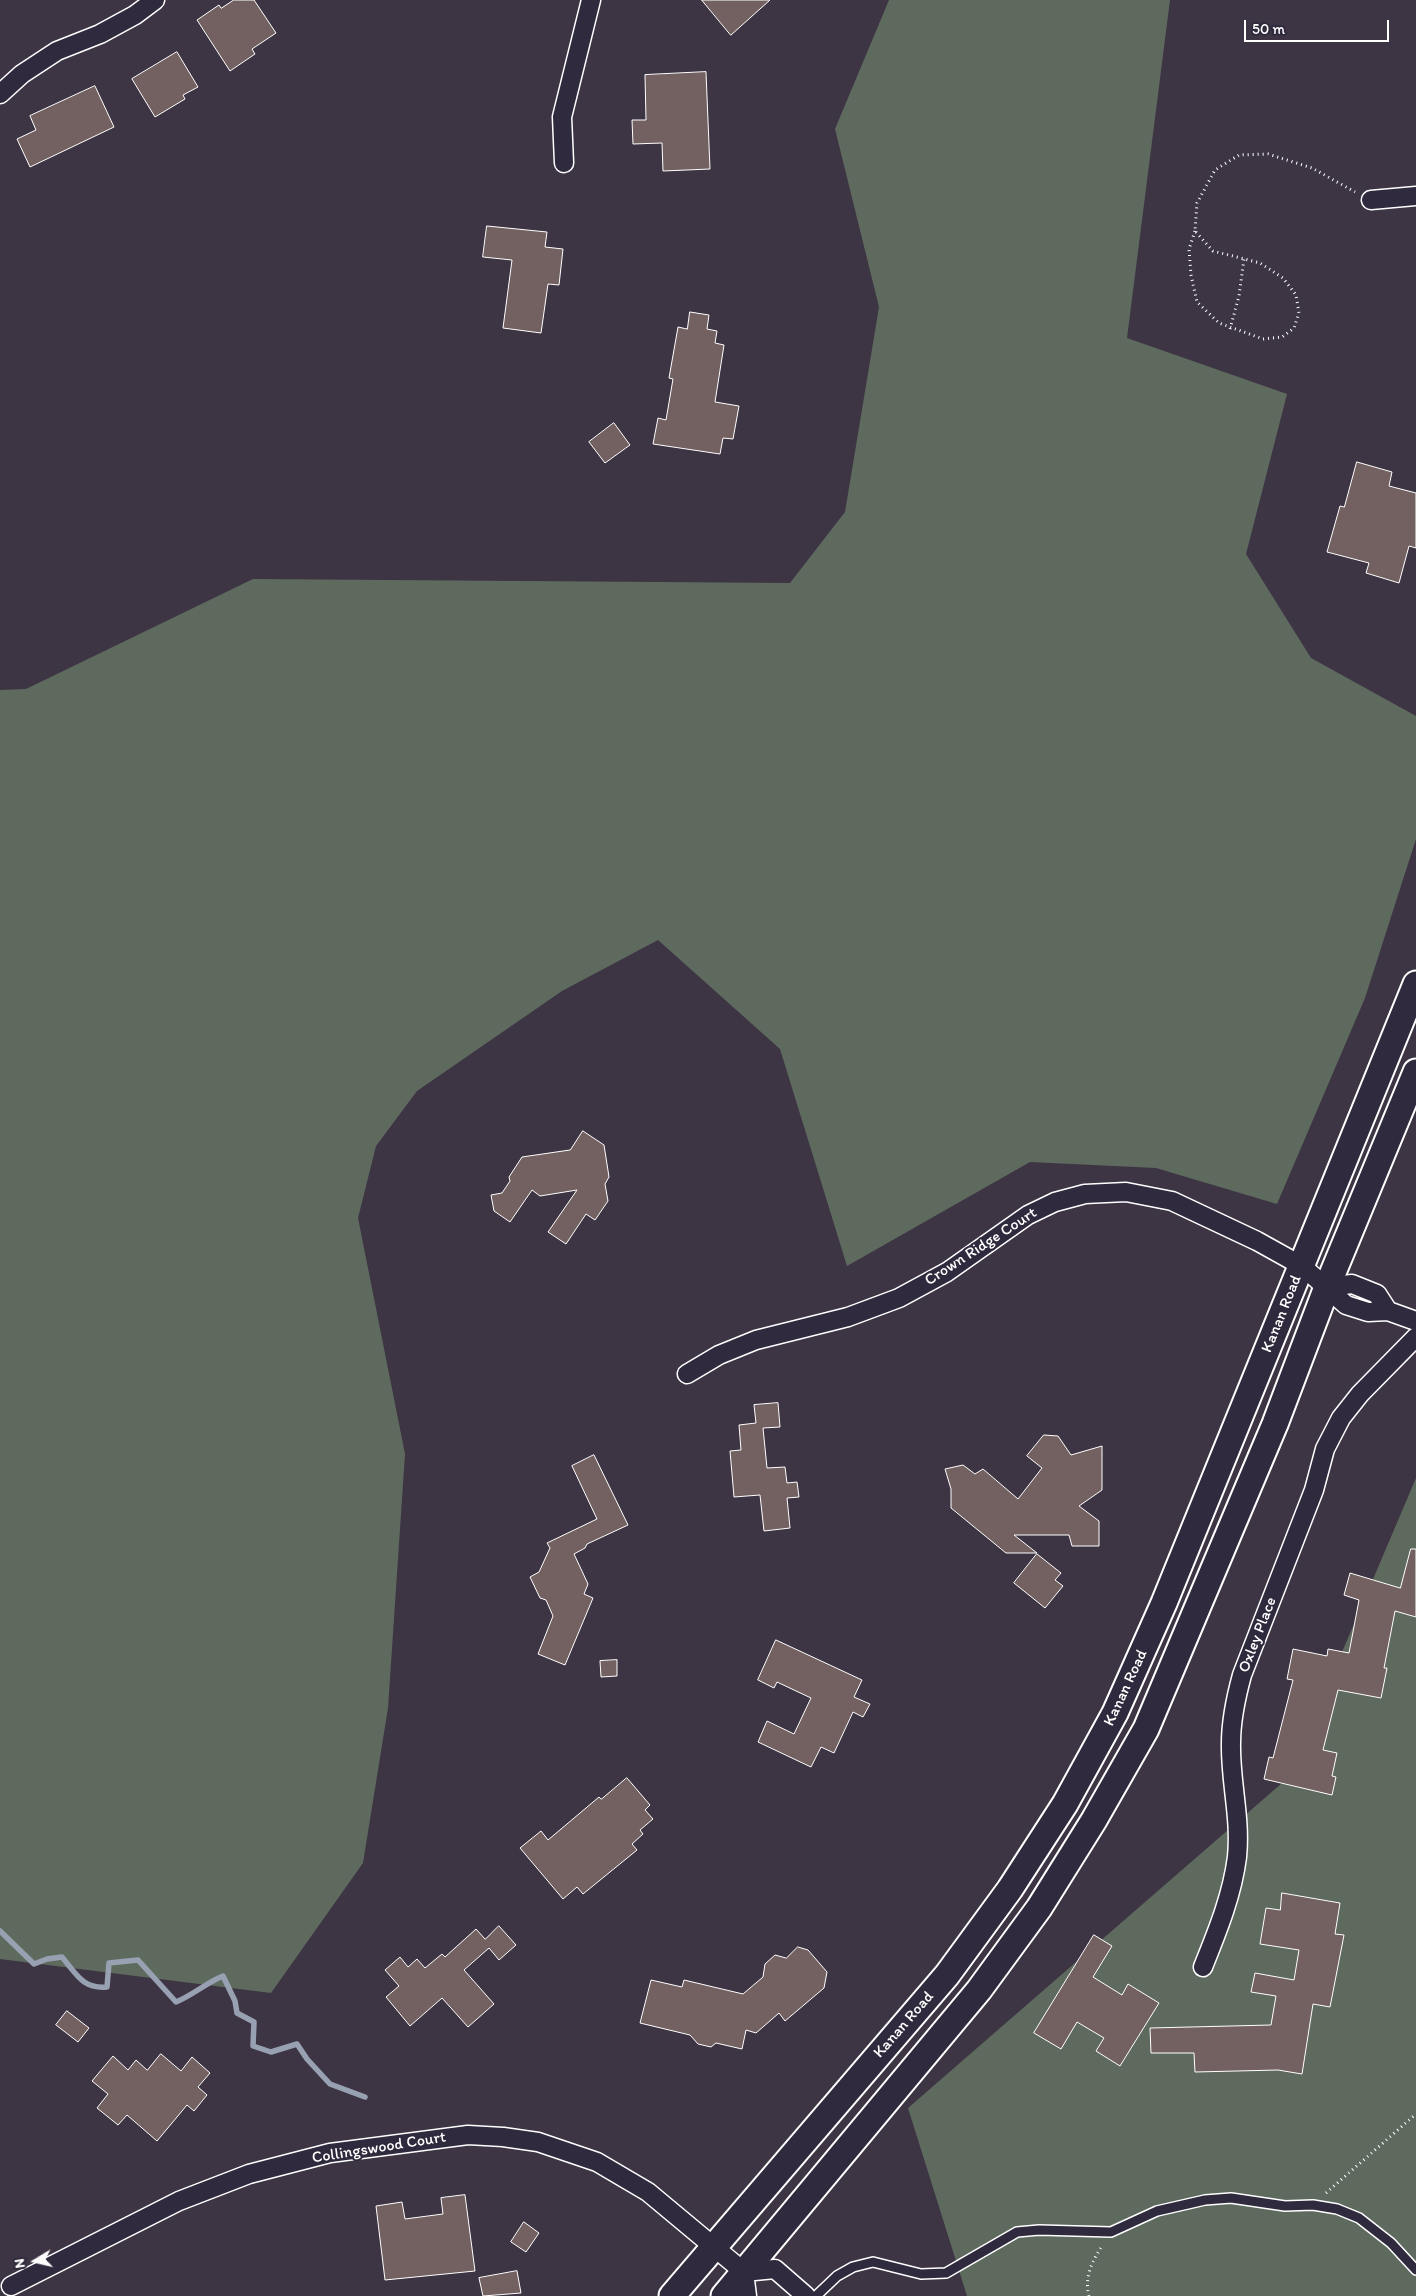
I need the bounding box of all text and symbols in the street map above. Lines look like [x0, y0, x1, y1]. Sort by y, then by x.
scale bar [1246, 10, 1391, 42]
text: 50 m [1252, 20, 1285, 38]
street label: Crown Ridge Court [921, 1204, 1041, 1290]
street label: Kanan Road [1258, 1272, 1306, 1356]
street label: Oxley Place [1235, 1594, 1281, 1676]
street label: Kanan Road [1100, 1647, 1152, 1729]
street label: Kanan Road [870, 1988, 938, 2062]
street label: Collingswood Court [311, 2128, 447, 2168]
north arrow [10, 2236, 60, 2286]
text: N [11, 2257, 29, 2269]

